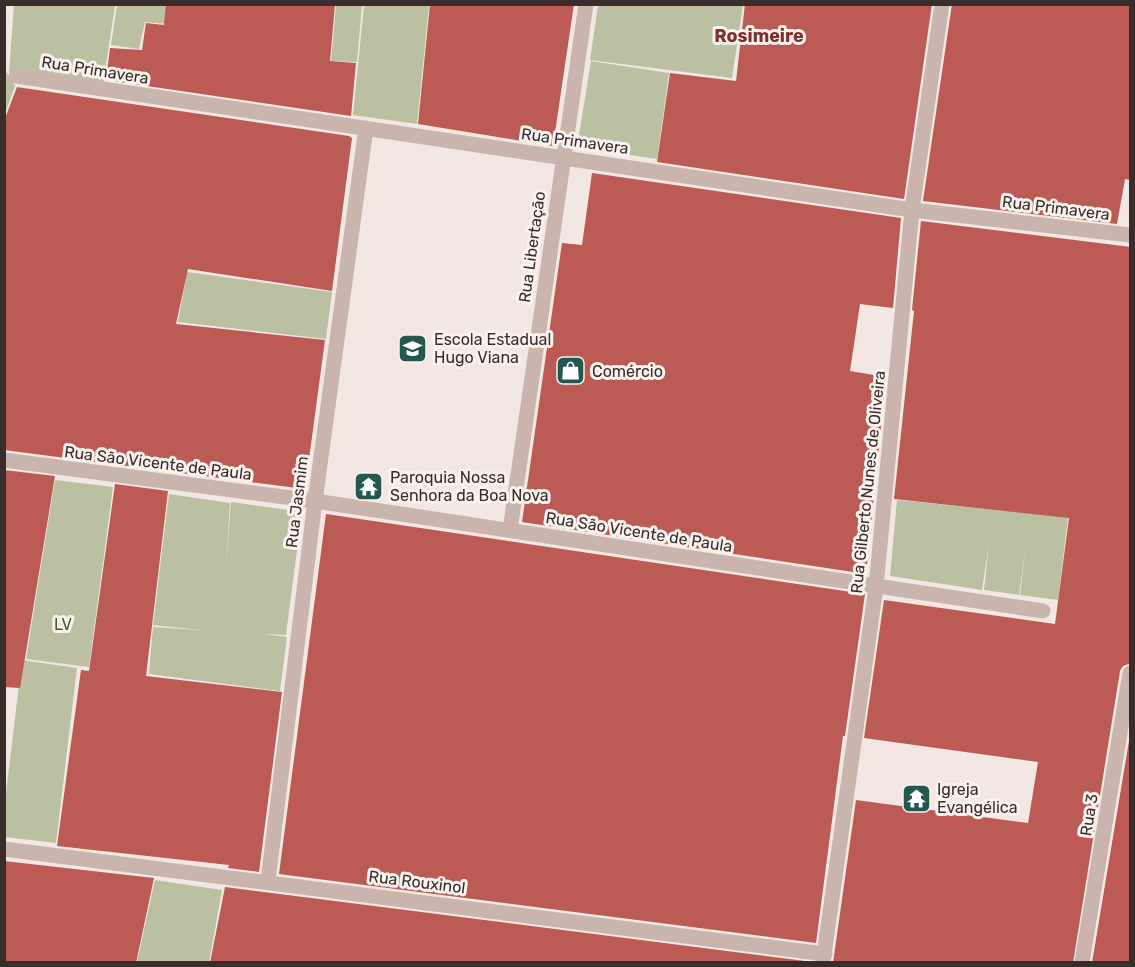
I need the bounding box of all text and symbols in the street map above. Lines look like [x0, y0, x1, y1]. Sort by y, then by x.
district label: Rosimeire [714, 25, 804, 47]
street label: Rua Primavera [40, 52, 150, 88]
street label: Rua Primavera [520, 124, 630, 158]
street label: Rua Libertação [515, 190, 549, 304]
street label: Rua Primavera [1001, 192, 1111, 224]
place label: Escola Estadual Hugo Viana [434, 330, 551, 367]
school or university icon: Escola Estadual Hugo Viana [397, 332, 429, 364]
shop icon: Comércio [555, 355, 587, 387]
place label: Comércio [592, 362, 663, 381]
street label: Rua Gilberto Nunes de Oliveira [847, 370, 889, 594]
street label: Rua São Vicente de Paula [63, 442, 253, 484]
street label: Rua Jasmim [282, 455, 312, 549]
place label: Paroquia Nossa Senhora da Boa Nova [390, 468, 549, 505]
temple icon: Paroquia Nossa Senhora da Boa Nova [353, 470, 385, 502]
street label: Rua São Vicente de Paula [544, 508, 734, 556]
park label: LV [54, 615, 72, 634]
place label: Igreja Evangélica [937, 780, 1017, 817]
temple icon: Igreja Evangélica [900, 782, 932, 814]
street label: Rua 3 [1076, 793, 1102, 837]
street label: Rua Rouxinol [368, 867, 466, 897]

